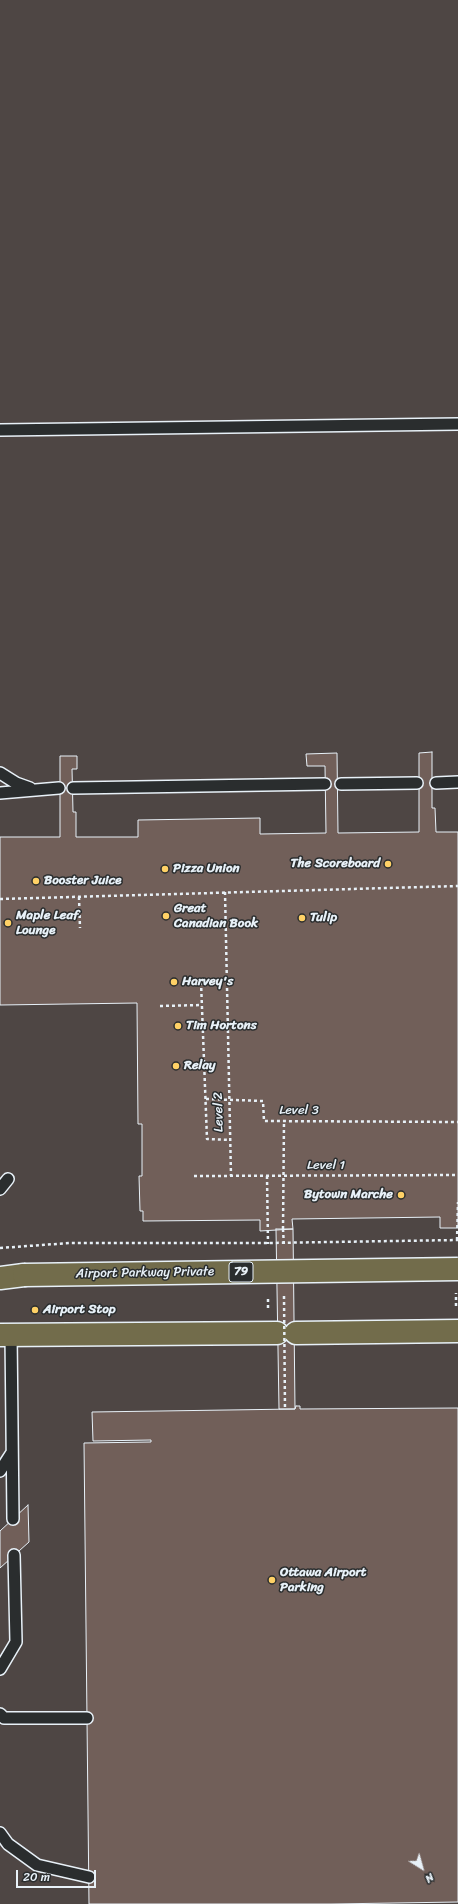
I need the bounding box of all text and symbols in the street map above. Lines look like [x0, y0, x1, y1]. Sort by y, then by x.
place label: The Scoreboard [291, 856, 380, 872]
marker: The Scoreboard [383, 859, 393, 869]
place label: Pizza Union [173, 861, 240, 877]
marker: Pizza Union [160, 864, 170, 874]
place label: Booster Juice [44, 873, 121, 889]
marker: Booster Juice [31, 876, 41, 886]
place label: Great Canadian Book [174, 901, 258, 932]
place label: Maple Leaf Lounge [16, 908, 79, 939]
place label: Tulip [310, 910, 337, 926]
marker: Great Canadian Book [161, 911, 171, 921]
marker: Tulip [297, 913, 307, 923]
marker: Maple Leaf Lounge [3, 918, 13, 928]
place label: Harvey's [182, 974, 233, 990]
marker: Harvey's [169, 977, 179, 987]
place label: Tim Hortons [186, 1018, 257, 1034]
marker: Tim Hortons [173, 1021, 183, 1031]
place label: Relay [184, 1058, 216, 1074]
marker: Relay [171, 1061, 181, 1071]
street label: Level 2 [211, 1092, 227, 1132]
street label: Level 3 [279, 1103, 319, 1119]
street label: Level 1 [307, 1158, 345, 1174]
place label: Bytown Marche [304, 1187, 393, 1203]
marker: Bytown Marche [396, 1190, 406, 1200]
road number: 79 [229, 1262, 253, 1282]
street label: Airport Parkway Private [76, 1264, 214, 1282]
place label: Airport Stop [43, 1302, 116, 1318]
marker: Airport Stop [30, 1305, 40, 1315]
place label: Ottawa Airport Parking [280, 1565, 367, 1596]
marker: Ottawa Airport Parking [267, 1575, 277, 1585]
north arrow [402, 1848, 442, 1888]
scale bar [18, 1862, 98, 1888]
text: 20 m [23, 1866, 50, 1888]
text: N [421, 1868, 438, 1888]

